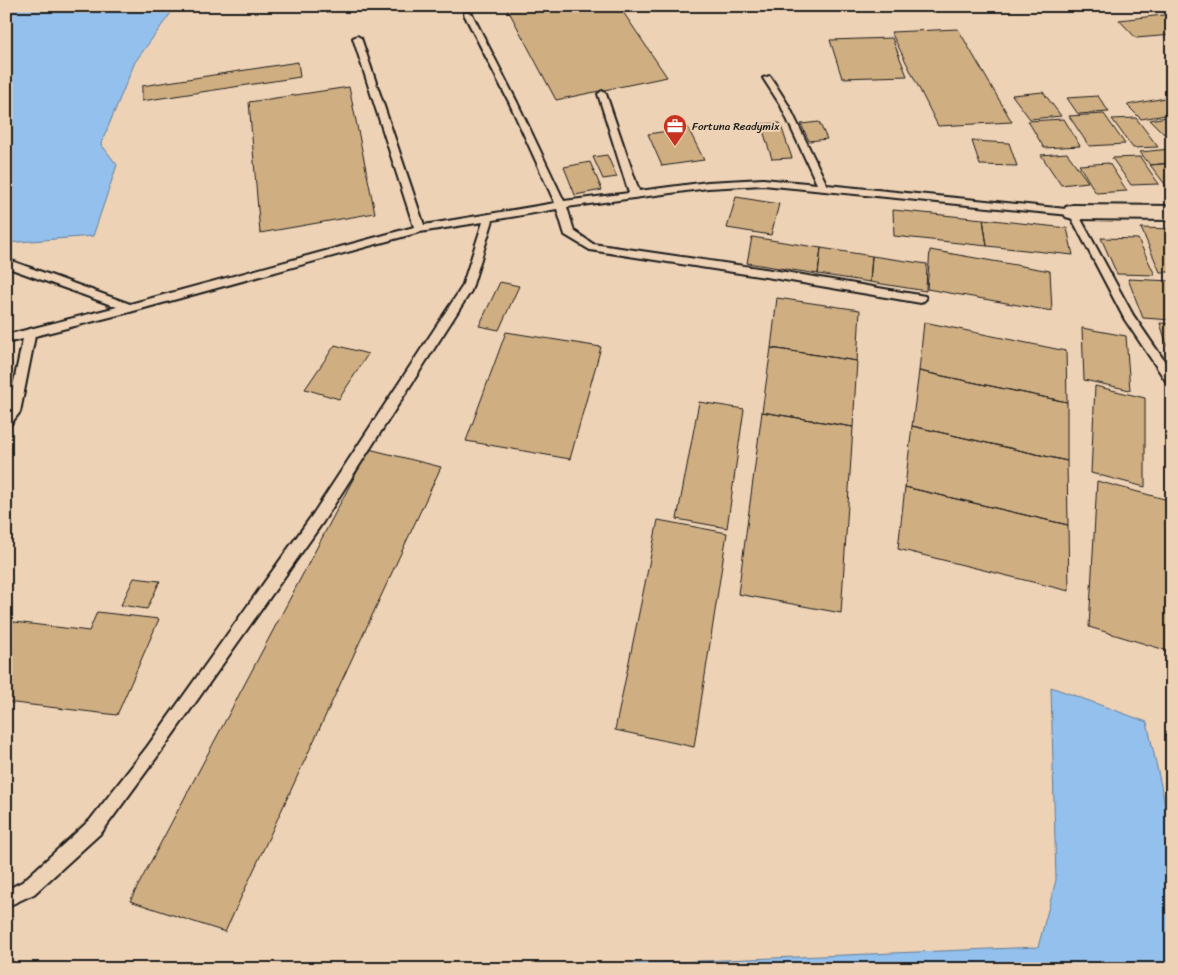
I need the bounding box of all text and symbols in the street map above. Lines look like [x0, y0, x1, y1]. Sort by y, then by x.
office icon: Fortuna Readymix [662, 113, 688, 147]
place label: Fortuna Readymix [692, 117, 780, 136]

